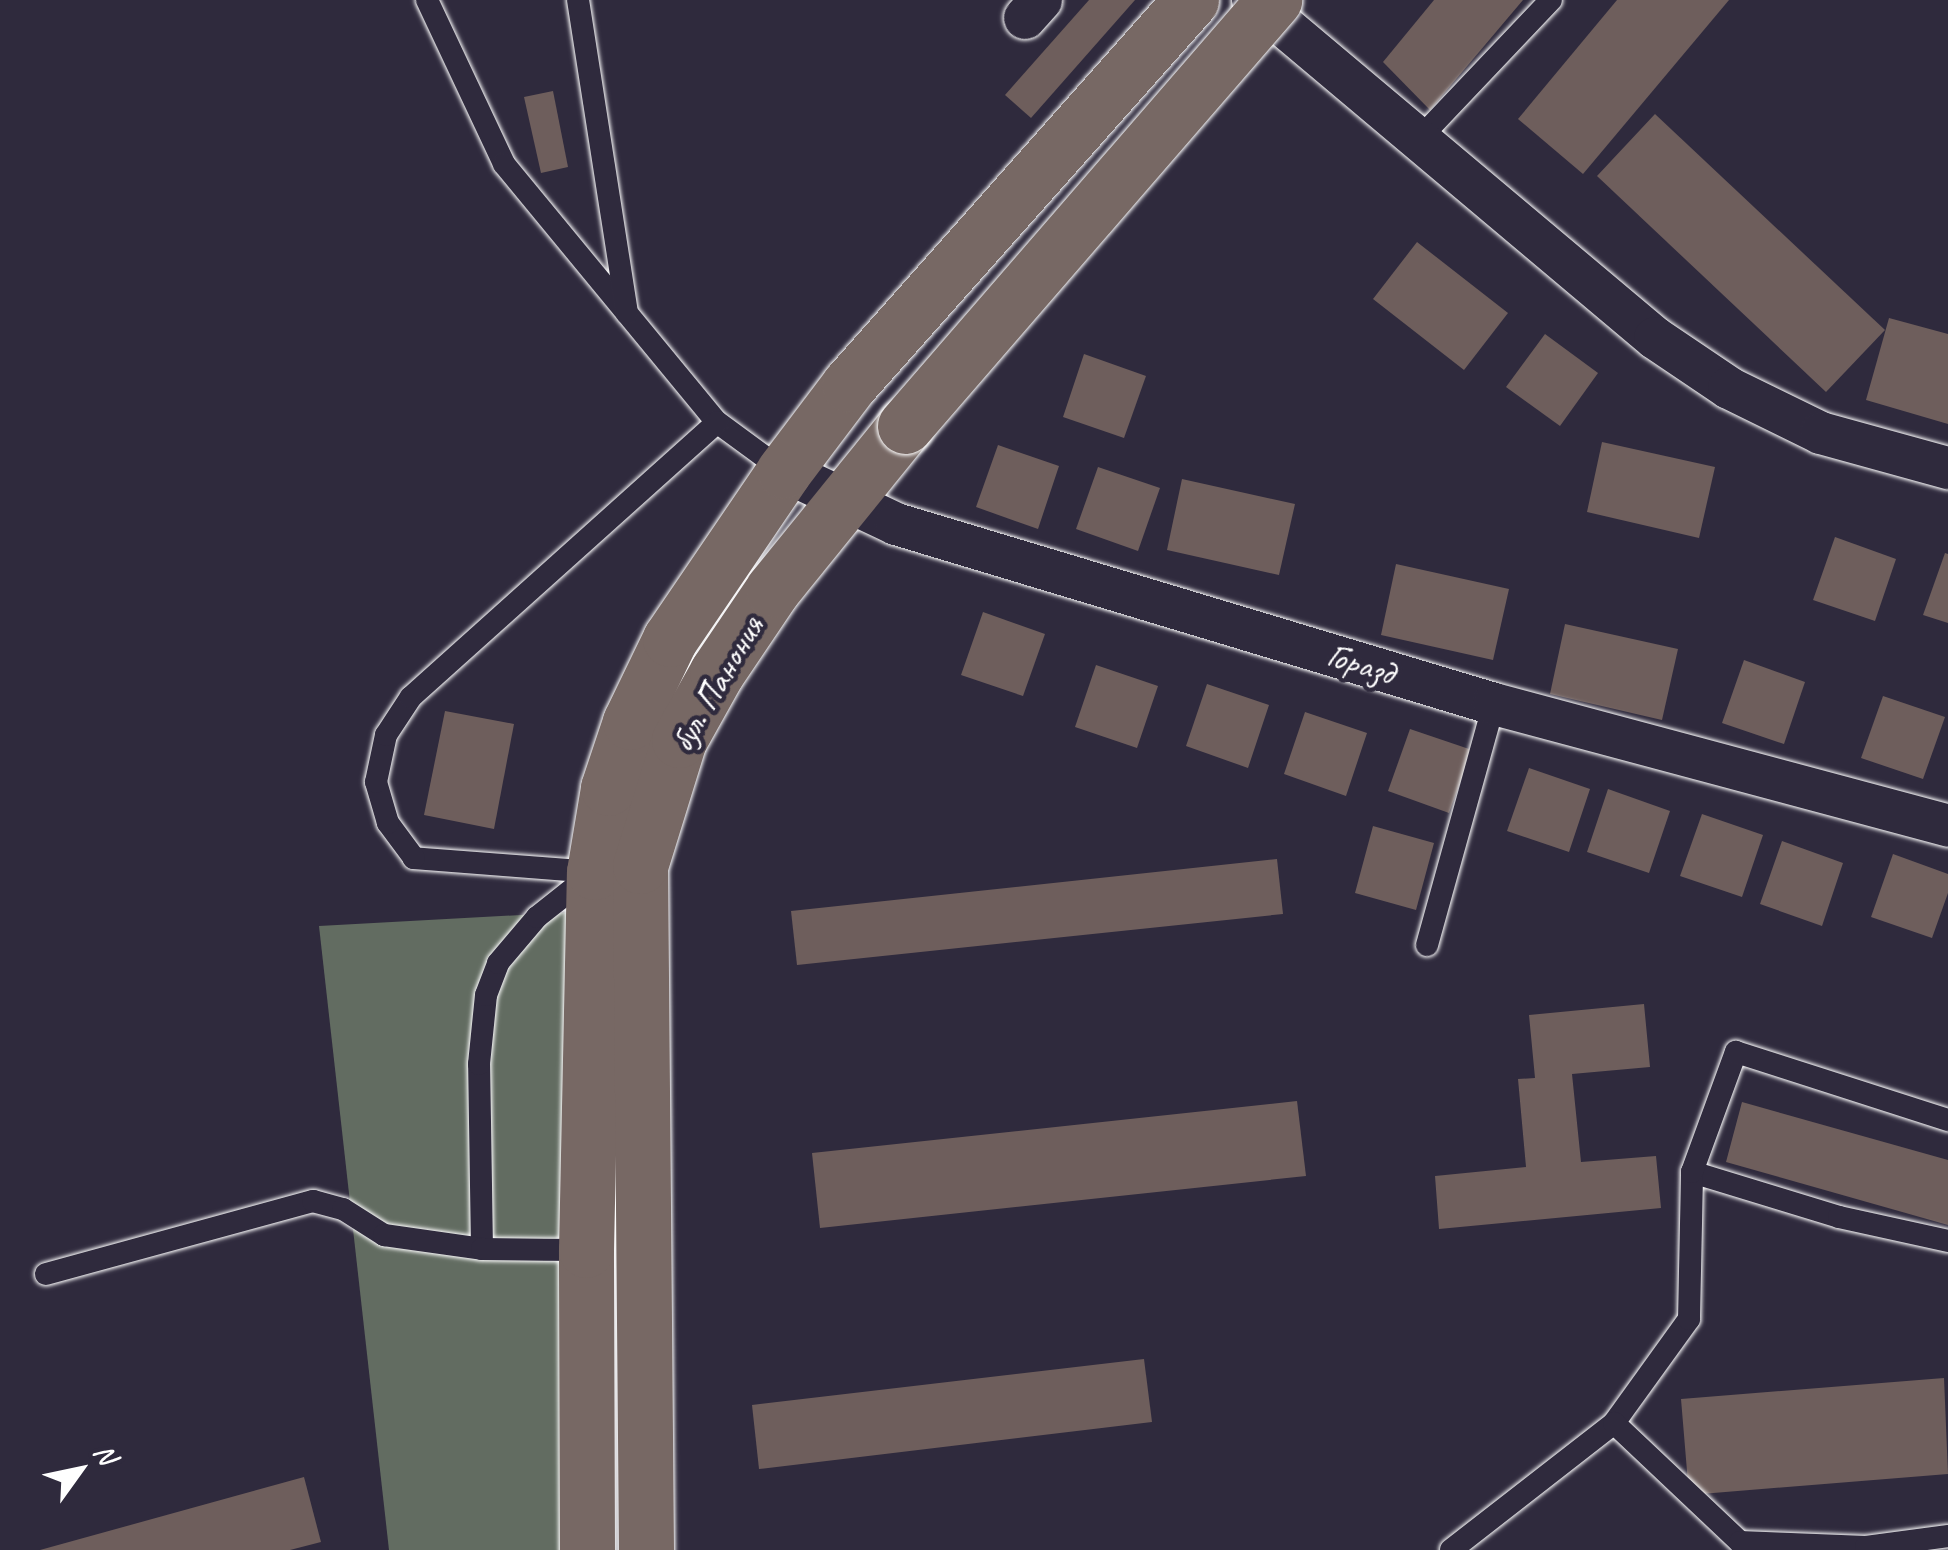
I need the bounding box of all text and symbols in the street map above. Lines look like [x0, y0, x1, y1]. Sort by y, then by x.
street label: бул. Панония [661, 609, 773, 759]
street label: Горазд [1322, 634, 1400, 694]
north arrow [30, 1420, 130, 1520]
text: N [86, 1437, 125, 1470]

